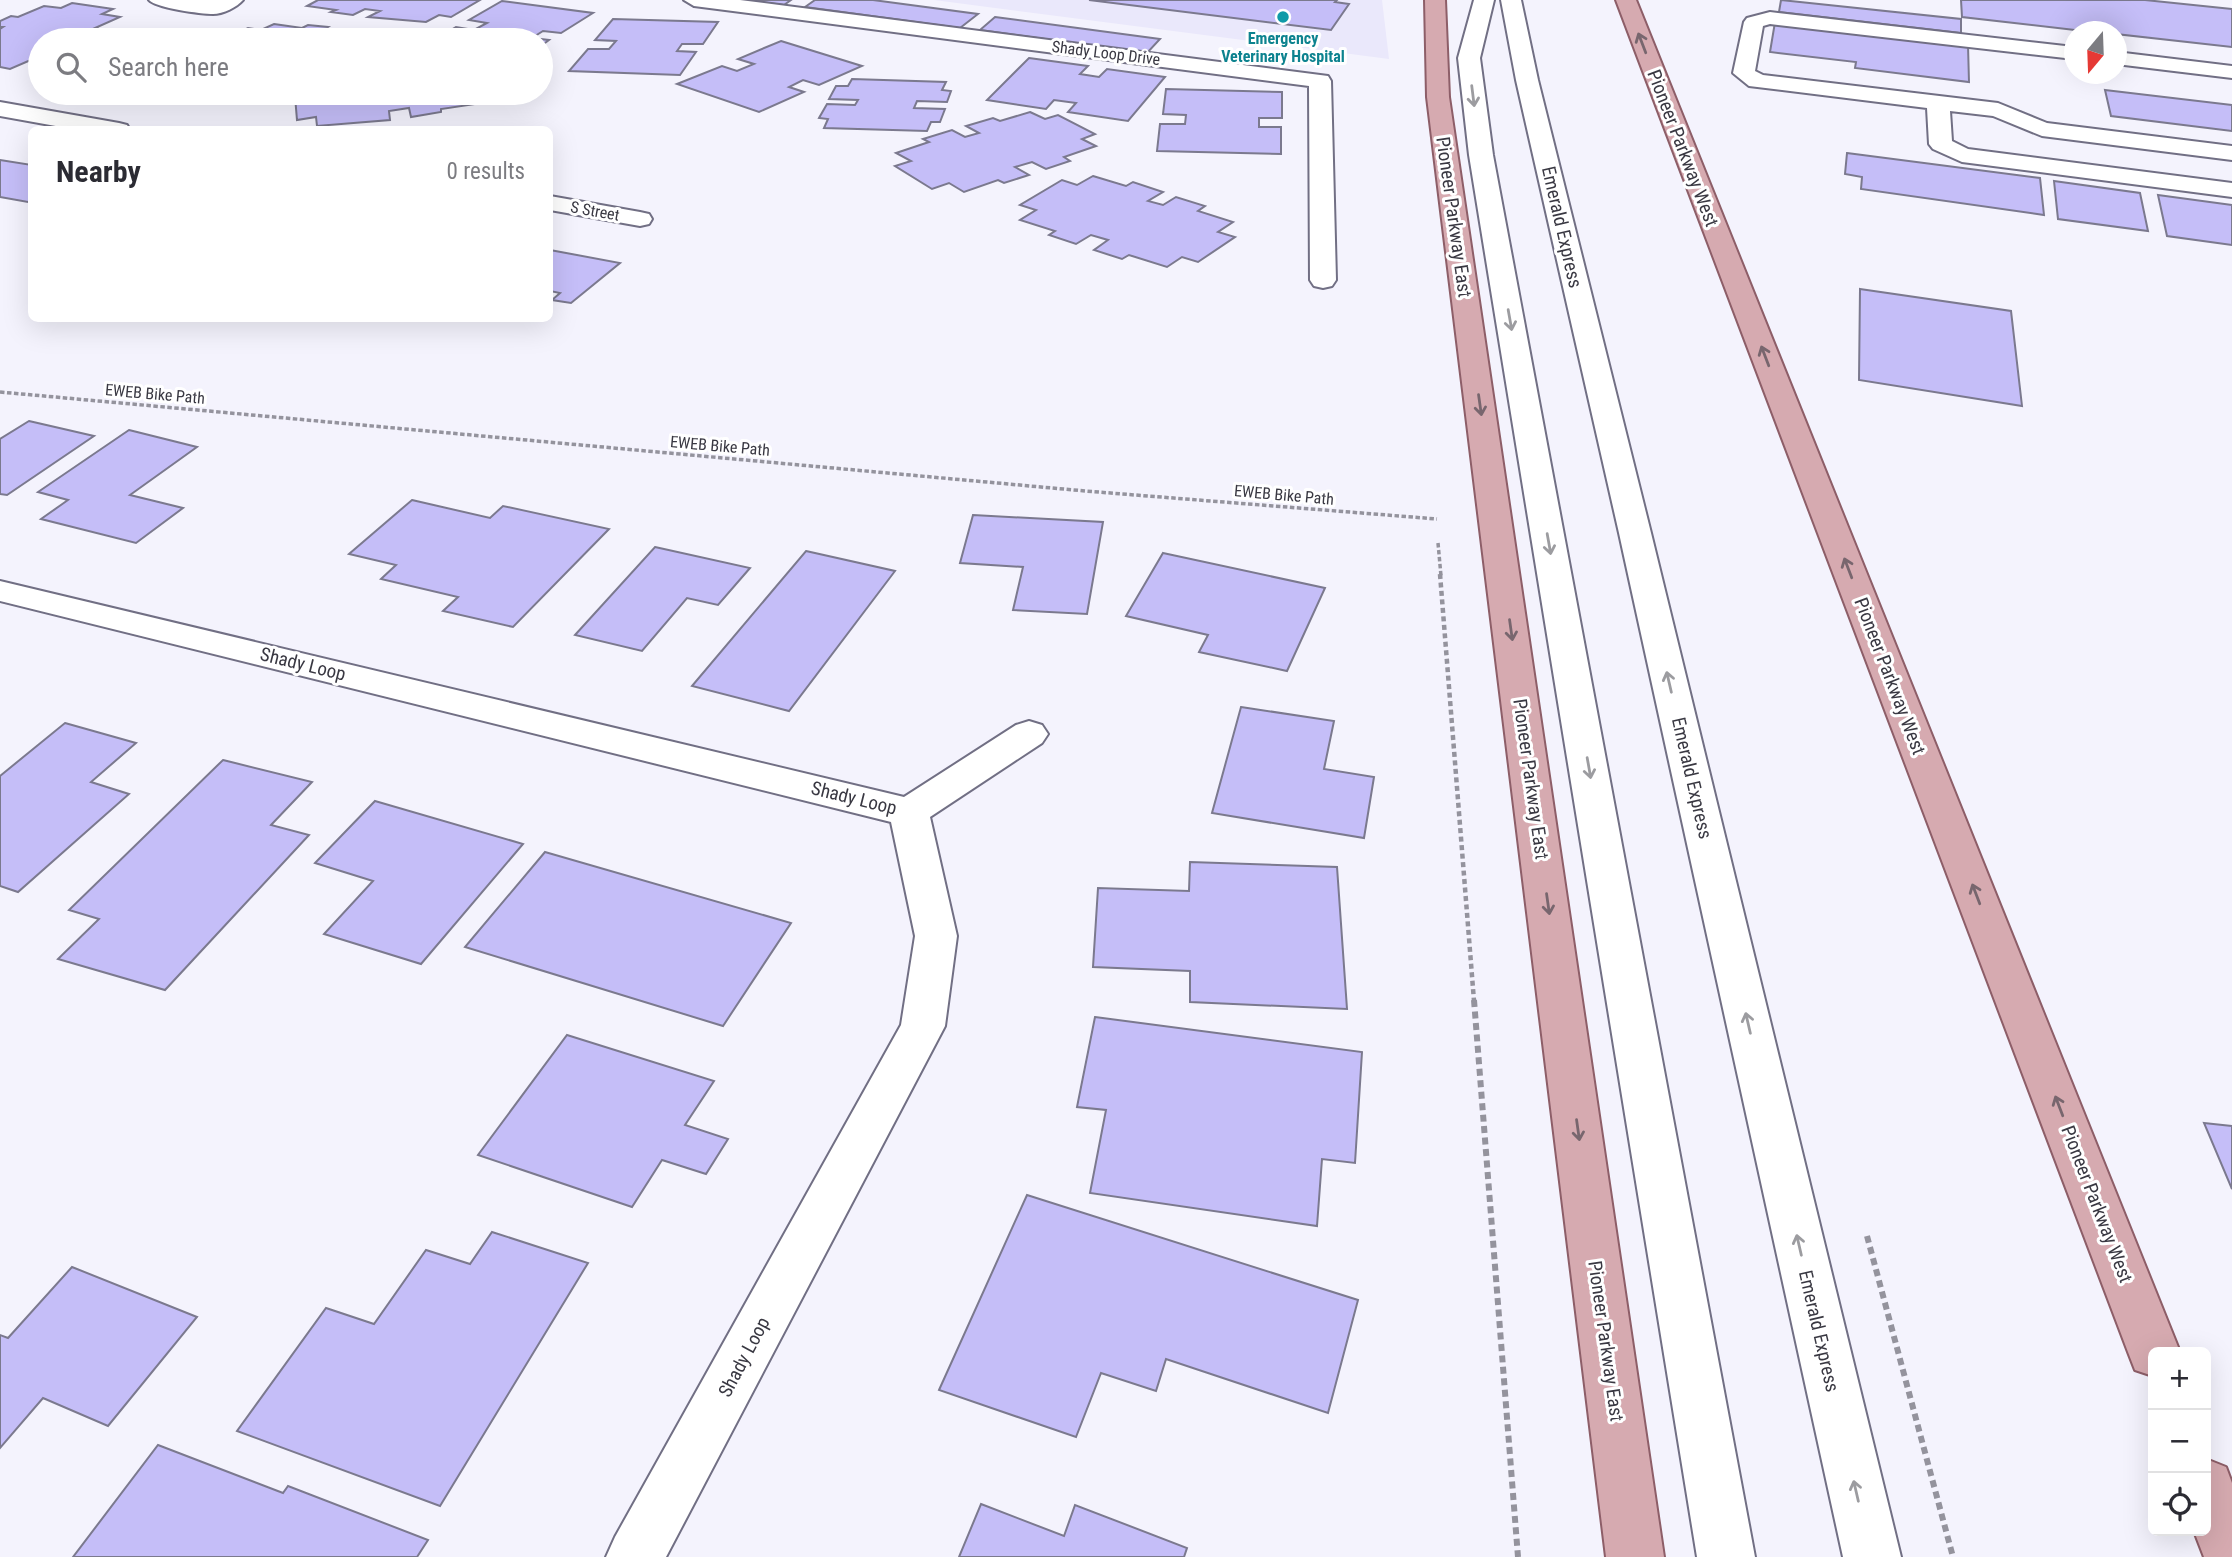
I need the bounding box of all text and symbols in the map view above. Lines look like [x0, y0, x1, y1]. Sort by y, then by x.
marker: Emergency Veterinary Hospital [1275, 9, 1291, 25]
north arrow [2064, 21, 2127, 84]
search box [28, 28, 553, 105]
place label: Emergency Veterinary Hospital [1221, 29, 1345, 66]
one-way arrow [1635, 33, 1648, 55]
street label: Shady Loop Drive [1051, 37, 1161, 69]
icon: search [52, 48, 90, 86]
text: Search here [108, 52, 229, 82]
street label: Pioneer Parkway West [1642, 66, 1724, 230]
one-way arrow [1467, 84, 1480, 106]
street label: Pioneer Parkway East [1431, 135, 1477, 299]
text: Nearby [56, 154, 141, 189]
text: 0 results [447, 158, 525, 185]
street label: Emerald Express [1537, 164, 1587, 290]
street label: S Street [569, 197, 621, 225]
one-way arrow [1504, 308, 1517, 331]
one-way arrow [1758, 346, 1771, 368]
street label: EWEB Bike Path [104, 380, 206, 408]
one-way arrow [1474, 393, 1487, 416]
street label: EWEB Bike Path [669, 432, 771, 460]
street label: EWEB Bike Path [1233, 481, 1335, 509]
one-way arrow [1543, 532, 1557, 555]
one-way arrow [1841, 558, 1854, 580]
street label: Pioneer Parkway West [1849, 594, 1931, 758]
one-way arrow [1505, 618, 1518, 641]
street label: Shady Loop [258, 642, 348, 686]
one-way arrow [1662, 671, 1676, 694]
street label: Pioneer Parkway East [1508, 697, 1554, 861]
street label: Emerald Express [1667, 715, 1717, 841]
one-way arrow [1583, 756, 1596, 779]
street label: Shady Loop [809, 776, 899, 820]
one-way arrow [1968, 884, 1981, 905]
one-way arrow [1541, 892, 1554, 915]
one-way arrow [1741, 1012, 1754, 1035]
one-way arrow [2051, 1095, 2064, 1117]
one-way arrow [1571, 1118, 1584, 1141]
street label: Pioneer Parkway West [2056, 1122, 2138, 1286]
one-way arrow [1792, 1234, 1806, 1257]
street label: Pioneer Parkway East [1583, 1259, 1629, 1423]
street label: Emerald Express [1794, 1268, 1844, 1394]
street label: Shady Loop [713, 1313, 775, 1401]
map controls [2148, 1347, 2211, 1536]
button: + [2148, 1347, 2211, 1410]
button: − [2148, 1410, 2211, 1473]
button: locate [2148, 1473, 2211, 1536]
one-way arrow [1849, 1480, 1862, 1502]

